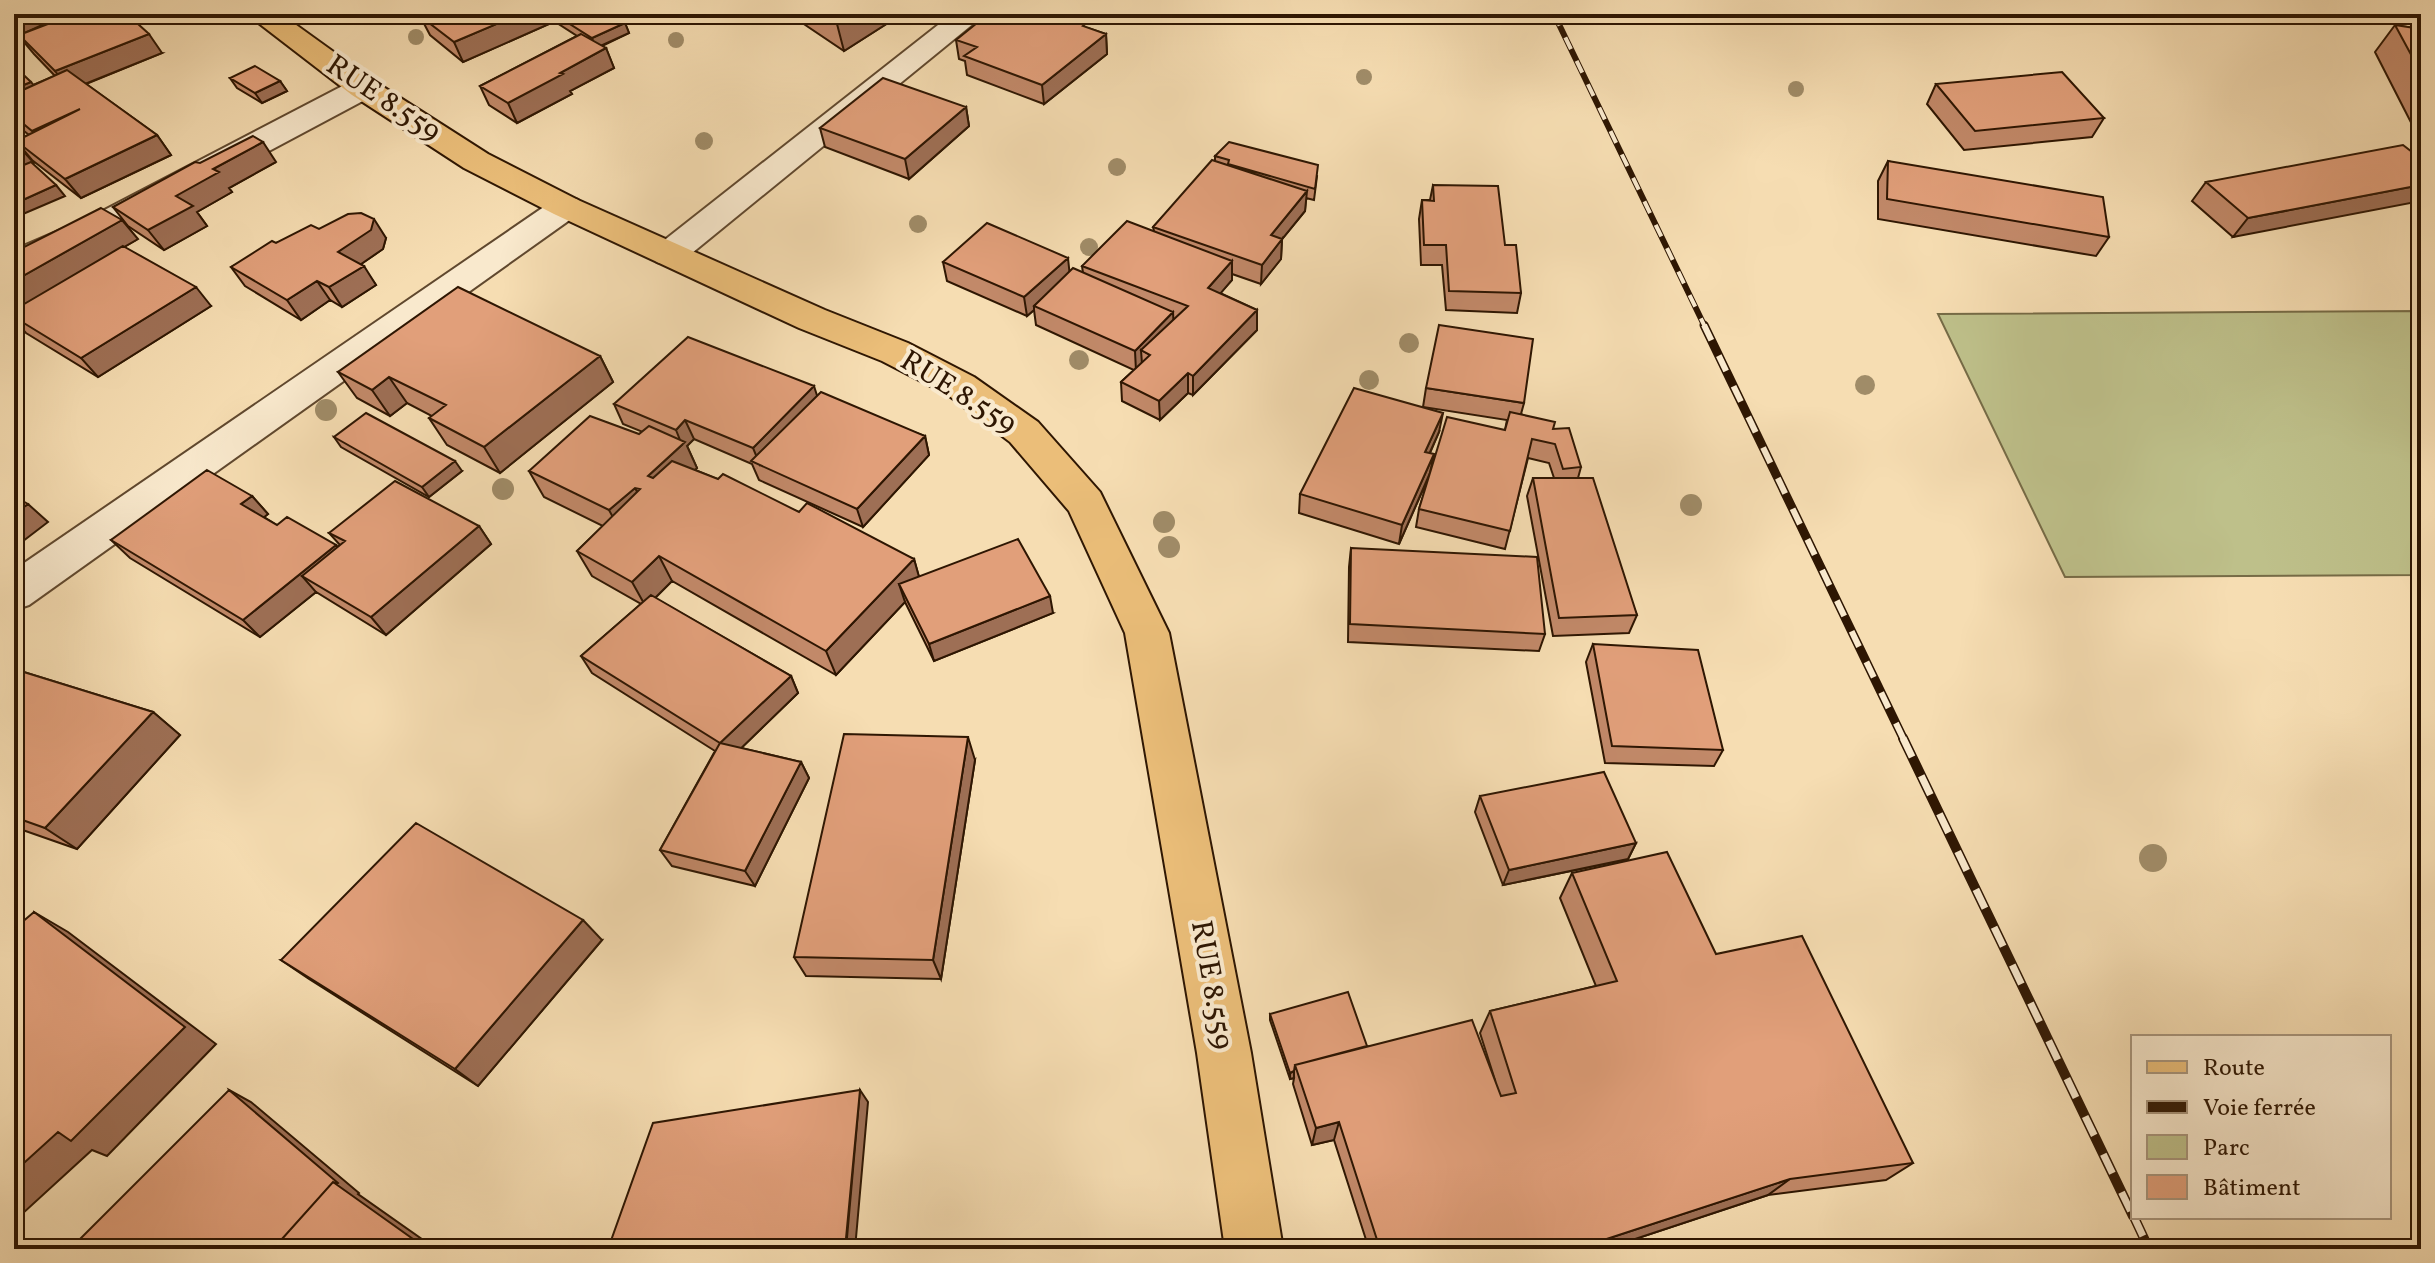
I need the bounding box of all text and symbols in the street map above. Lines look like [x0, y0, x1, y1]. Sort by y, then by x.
street label: RUE 8.559 [317, 45, 449, 153]
street label: RUE 8.559 [892, 341, 1024, 445]
street label: RUE 8.559 [1179, 917, 1243, 1053]
legend [2131, 1035, 2391, 1219]
text: Route [2203, 1052, 2265, 1086]
text: Voie ferrée [2203, 1092, 2316, 1126]
text: Parc [2203, 1132, 2250, 1166]
text: Bâtiment [2203, 1172, 2301, 1206]

